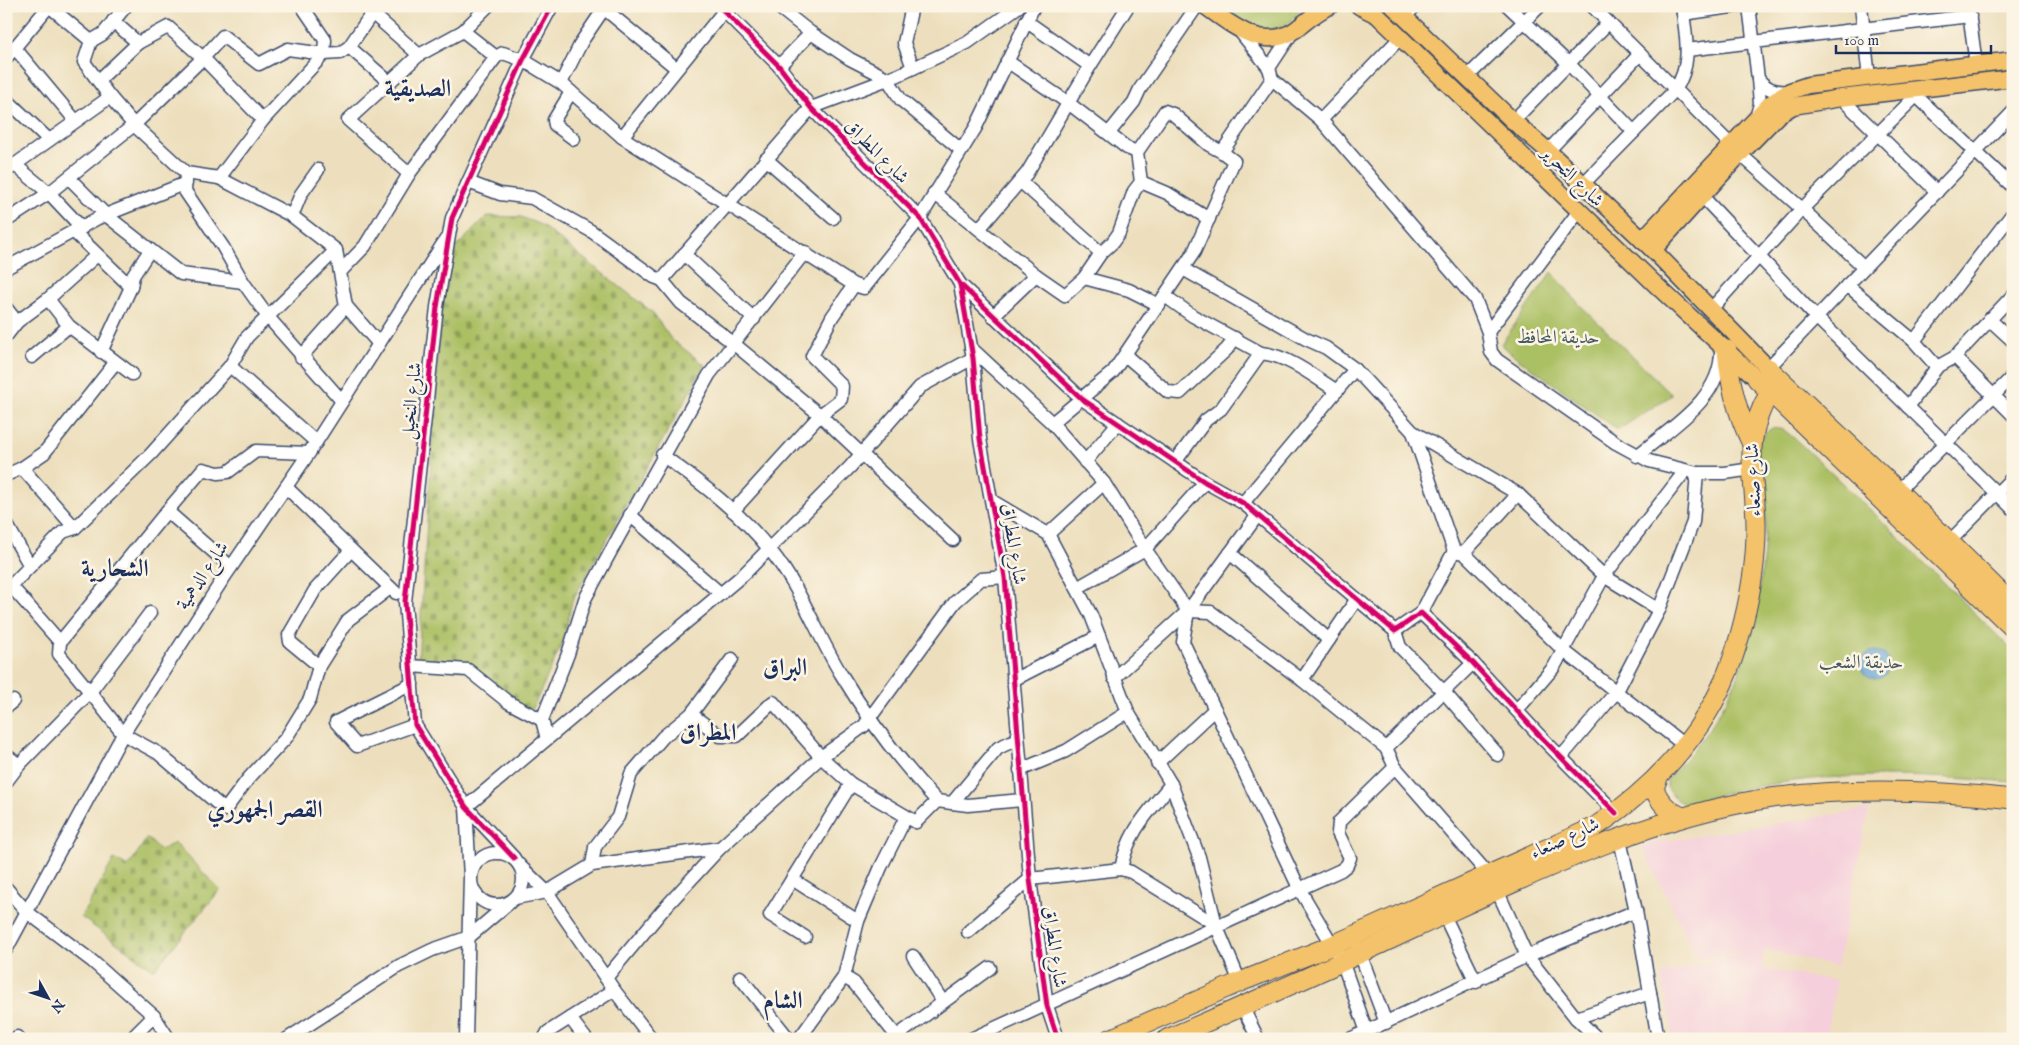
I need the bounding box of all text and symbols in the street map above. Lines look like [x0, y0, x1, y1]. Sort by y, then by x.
scale bar [1836, 22, 1992, 54]
text: 100 m [1844, 31, 1880, 50]
district label: الصديقية [385, 74, 451, 105]
street label: شارع المطراق [837, 114, 914, 191]
street label: شارع التحرير [1533, 140, 1608, 214]
park label: حديقة المحافظ [1517, 326, 1599, 350]
street label: شارع النخيل [396, 361, 430, 441]
street label: شارع صنعاء [1741, 443, 1769, 517]
street label: شارع المطراق [993, 502, 1031, 587]
street label: شارع الدهمية [171, 537, 236, 616]
district label: الشحارية [81, 554, 149, 585]
park label: حديقة الشعب [1819, 651, 1903, 675]
district label: البراق [763, 653, 807, 684]
district label: المطراق [680, 718, 736, 749]
district label: القصر الجمهوري [207, 795, 323, 828]
street label: شارع صنعاء [1527, 813, 1604, 867]
street label: شارع المطراق [1034, 905, 1072, 990]
north arrow [22, 972, 72, 1022]
district label: الشام [763, 986, 803, 1021]
text: N [46, 995, 69, 1016]

